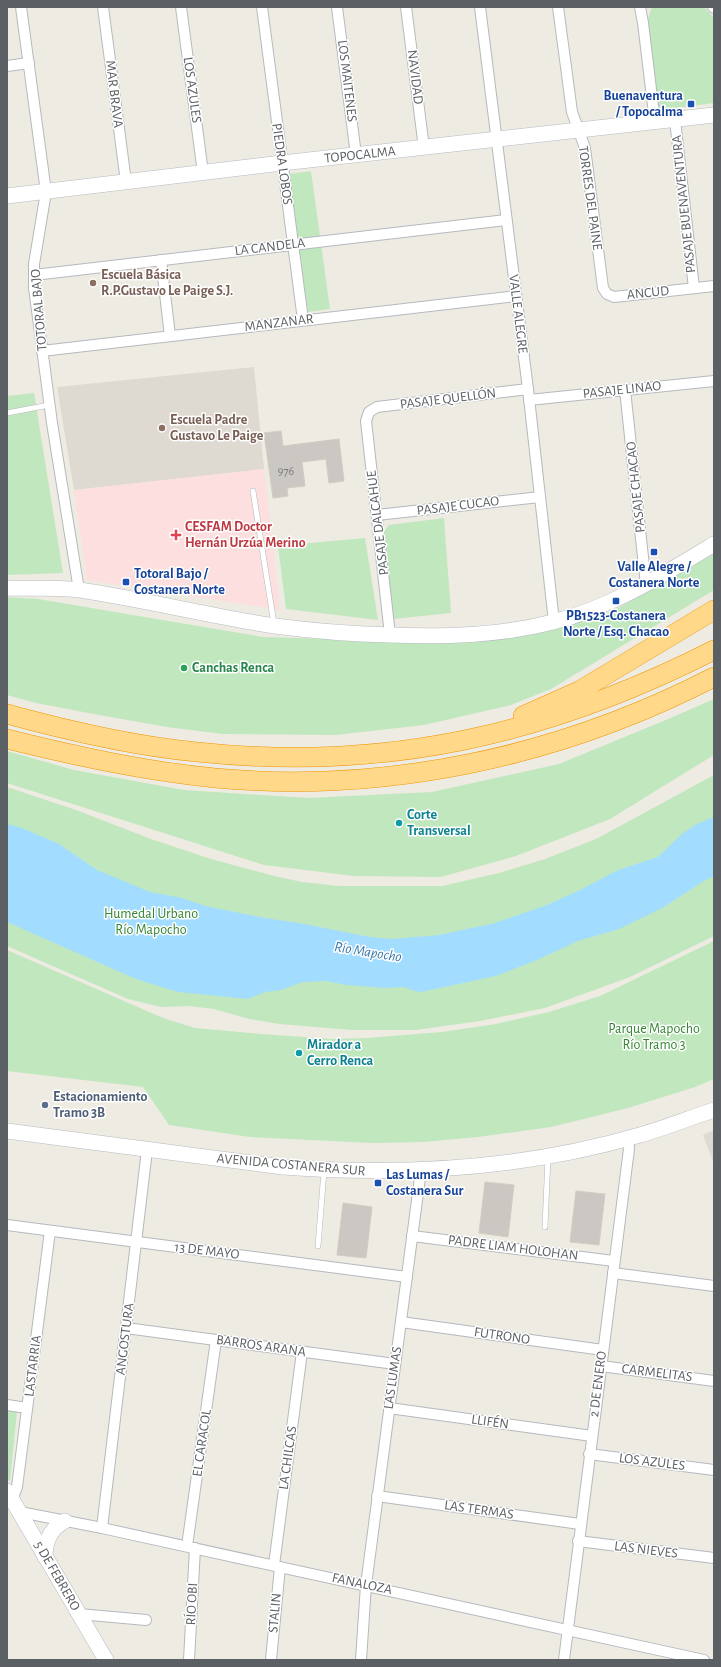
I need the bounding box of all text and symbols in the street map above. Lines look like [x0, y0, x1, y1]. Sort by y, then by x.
street label: LOS MAITENES [335, 39, 359, 123]
street label: NAVIDAD [405, 49, 425, 105]
street label: LOS AZULES [180, 56, 204, 124]
street label: MAR BRAVA [103, 59, 125, 129]
place label: Buenaventura / Topocalma [603, 89, 683, 119]
marker: Buenaventura / Topocalma [686, 99, 696, 109]
street label: PIEDRA LOBOS [269, 122, 295, 206]
street label: PASAJE BUENAVENTURA [670, 134, 698, 274]
street label: TOPOCALMA [324, 144, 396, 166]
street label: TORRES DEL PAINE [576, 145, 604, 251]
street label: LA CANDELA [234, 236, 306, 258]
street label: TOTORAL BAJO [28, 268, 50, 352]
place label: Escuela Básica R.P.Gustavo Le Paige S.J. [101, 268, 233, 298]
street label: VALLE ALEGRE [506, 274, 530, 355]
marker: Escuela Básica R.P.Gustavo Le Paige S.J. [88, 278, 98, 288]
street label: ANCUD [626, 284, 670, 302]
street label: MANZANAR [244, 312, 315, 334]
street label: PASAJE LINAO [582, 379, 662, 401]
street label: PASAJE QUELLÓN [399, 383, 497, 412]
place label: Escuela Padre Gustavo Le Paige [170, 413, 264, 443]
marker: Escuela Padre Gustavo Le Paige [157, 423, 167, 433]
street label: PASAJE CHACAO [624, 441, 648, 533]
house number: 976 [278, 465, 294, 477]
street label: PASAJE DALCAHUE [365, 470, 391, 576]
street label: PASAJE CUCAO [416, 494, 500, 518]
place label: CESFAM Doctor Hernán Urzúa Merino [185, 520, 306, 550]
marker: CESFAM Doctor Hernán Urzúa Merino [170, 529, 182, 541]
marker: Valle Alegre / Costanera Norte [649, 547, 659, 557]
place label: Valle Alegre / Costanera Norte [609, 560, 700, 590]
place label: Totoral Bajo / Costanera Norte [134, 567, 225, 597]
marker: Totoral Bajo / Costanera Norte [121, 577, 131, 587]
marker: PB1523-Costanera Norte / Esq. Chacao [611, 596, 621, 606]
place label: PB1523-Costanera Norte / Esq. Chacao [563, 609, 669, 639]
place label: Canchas Renca [192, 661, 274, 675]
marker: Canchas Renca [179, 663, 189, 673]
place label: Corte Transversal [407, 808, 471, 838]
marker: Corte Transversal [394, 818, 404, 828]
park label: Humedal Urbano Río Mapocho [104, 907, 198, 937]
water label: Río Mapocho [333, 939, 403, 965]
park label: Parque Mapocho Río Tramo 3 [608, 1022, 700, 1052]
place label: Mirador a Cerro Renca [307, 1038, 373, 1068]
marker: Mirador a Cerro Renca [294, 1048, 304, 1058]
place label: Estacionamiento Tramo 3B [53, 1090, 147, 1120]
marker: Estacionamiento Tramo 3B [40, 1100, 50, 1110]
street label: AVENIDA COSTANERA SUR [216, 1152, 366, 1179]
place label: Las Lumas / Costanera Sur [386, 1168, 463, 1198]
marker: Las Lumas / Costanera Sur [373, 1178, 383, 1188]
street label: PADRE LIAM HOLOHAN [447, 1233, 579, 1263]
street label: 13 DE MAYO [174, 1240, 240, 1262]
street label: ANGOSTURA [114, 1302, 136, 1376]
street label: FUTRONO [473, 1325, 531, 1347]
street label: BARROS ARANA [215, 1333, 307, 1359]
street label: LASTARRIA [22, 1334, 44, 1398]
street label: LAS LUMAS [382, 1346, 404, 1410]
street label: 2 DE ENERO [587, 1350, 609, 1418]
street label: CARMELITAS [621, 1362, 693, 1384]
street label: EL CARACOL [190, 1408, 214, 1478]
street label: LLIFÉN [470, 1409, 510, 1432]
street label: LA CHILCAS [277, 1425, 299, 1491]
street label: LOS AZULES [618, 1451, 686, 1473]
street label: LAS TERMAS [443, 1498, 515, 1522]
street label: 5 DE FEBRERO [32, 1539, 83, 1613]
street label: LAS NIEVES [613, 1539, 679, 1561]
street label: FANALOZA [331, 1571, 393, 1597]
street label: RÍO OBI [181, 1582, 200, 1626]
street label: STALIN [266, 1593, 284, 1633]

